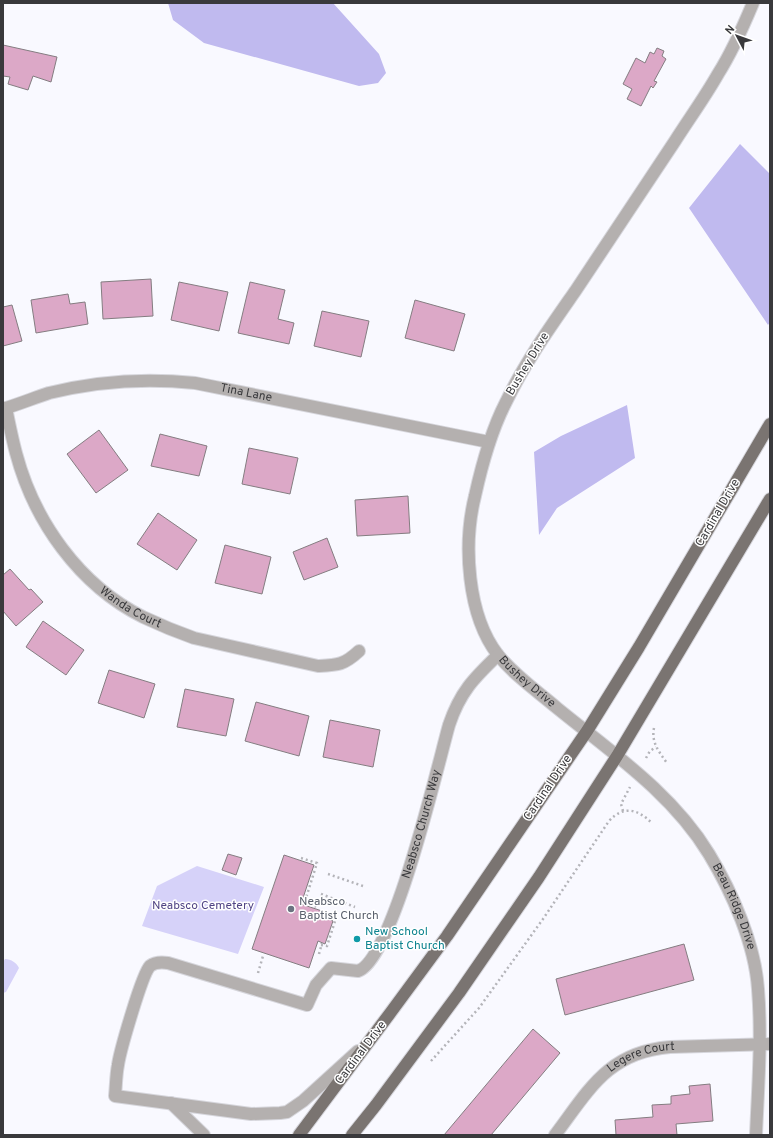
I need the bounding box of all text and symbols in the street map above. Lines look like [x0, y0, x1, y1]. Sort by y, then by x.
north arrow [717, 16, 757, 56]
text: N [722, 23, 738, 38]
street label: Bushey Drive [503, 329, 553, 399]
street label: Tina Lane [219, 380, 274, 406]
street label: Cardinal Drive [692, 476, 744, 550]
street label: Wanda Court [96, 583, 164, 632]
street label: Bushey Drive [495, 653, 559, 711]
street label: Cardinal Drive [520, 752, 576, 824]
street label: Neabsco Church Way [399, 768, 445, 881]
street label: Beau Ridge Drive [708, 860, 759, 951]
place label: Neabsco Baptist Church [299, 894, 379, 924]
park label: Neabsco Cemetery [152, 898, 254, 914]
marker: Neabsco Baptist Church [286, 904, 296, 914]
place label: New School Baptist Church [365, 924, 445, 954]
marker: New School Baptist Church [352, 934, 362, 944]
street label: Cardinal Drive [332, 1018, 390, 1088]
street label: Legere Court [604, 1039, 675, 1076]

